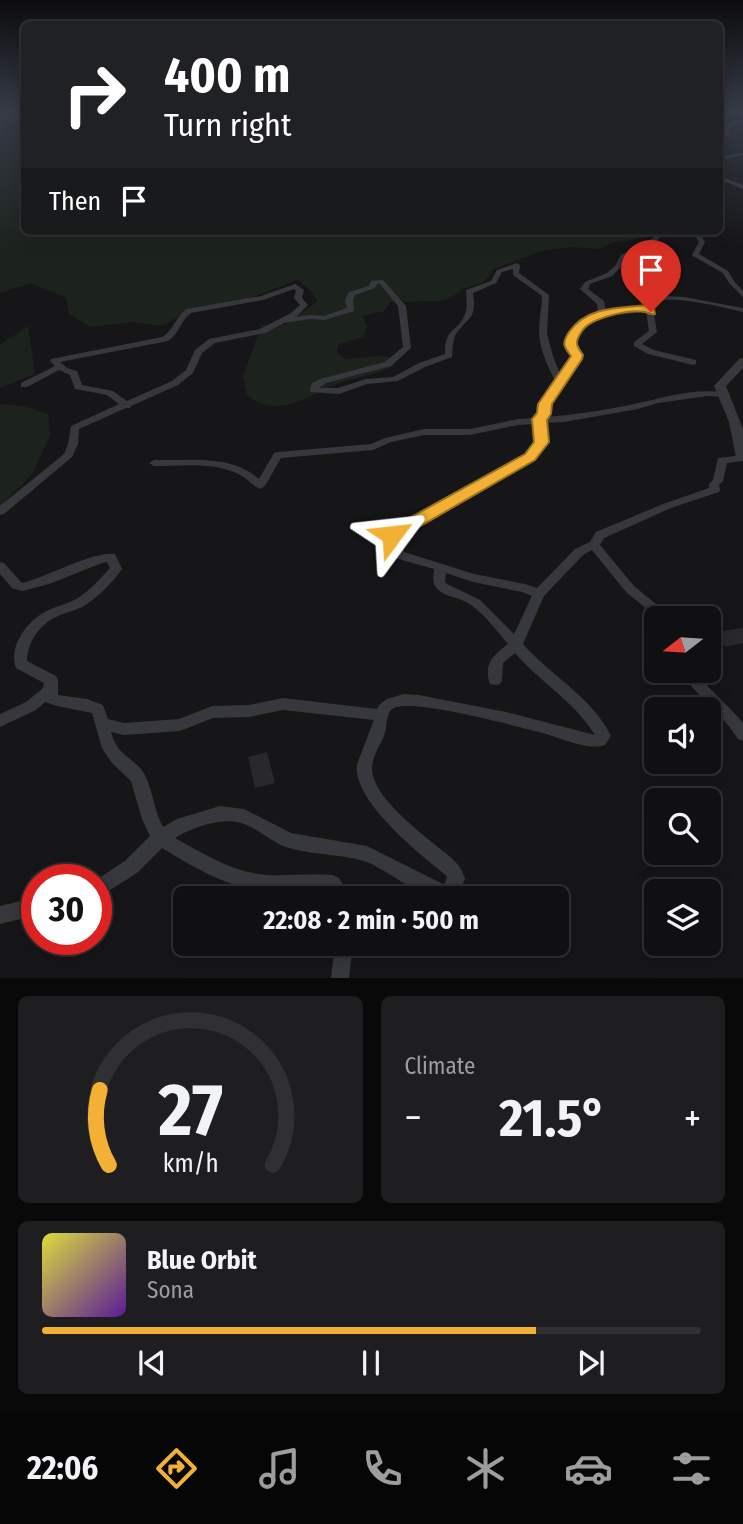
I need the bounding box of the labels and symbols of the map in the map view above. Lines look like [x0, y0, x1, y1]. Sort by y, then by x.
pin [621, 240, 681, 312]
position arrow [355, 498, 429, 572]
north arrow [644, 606, 721, 682]
speed limit sign: 30 [21, 864, 112, 955]

